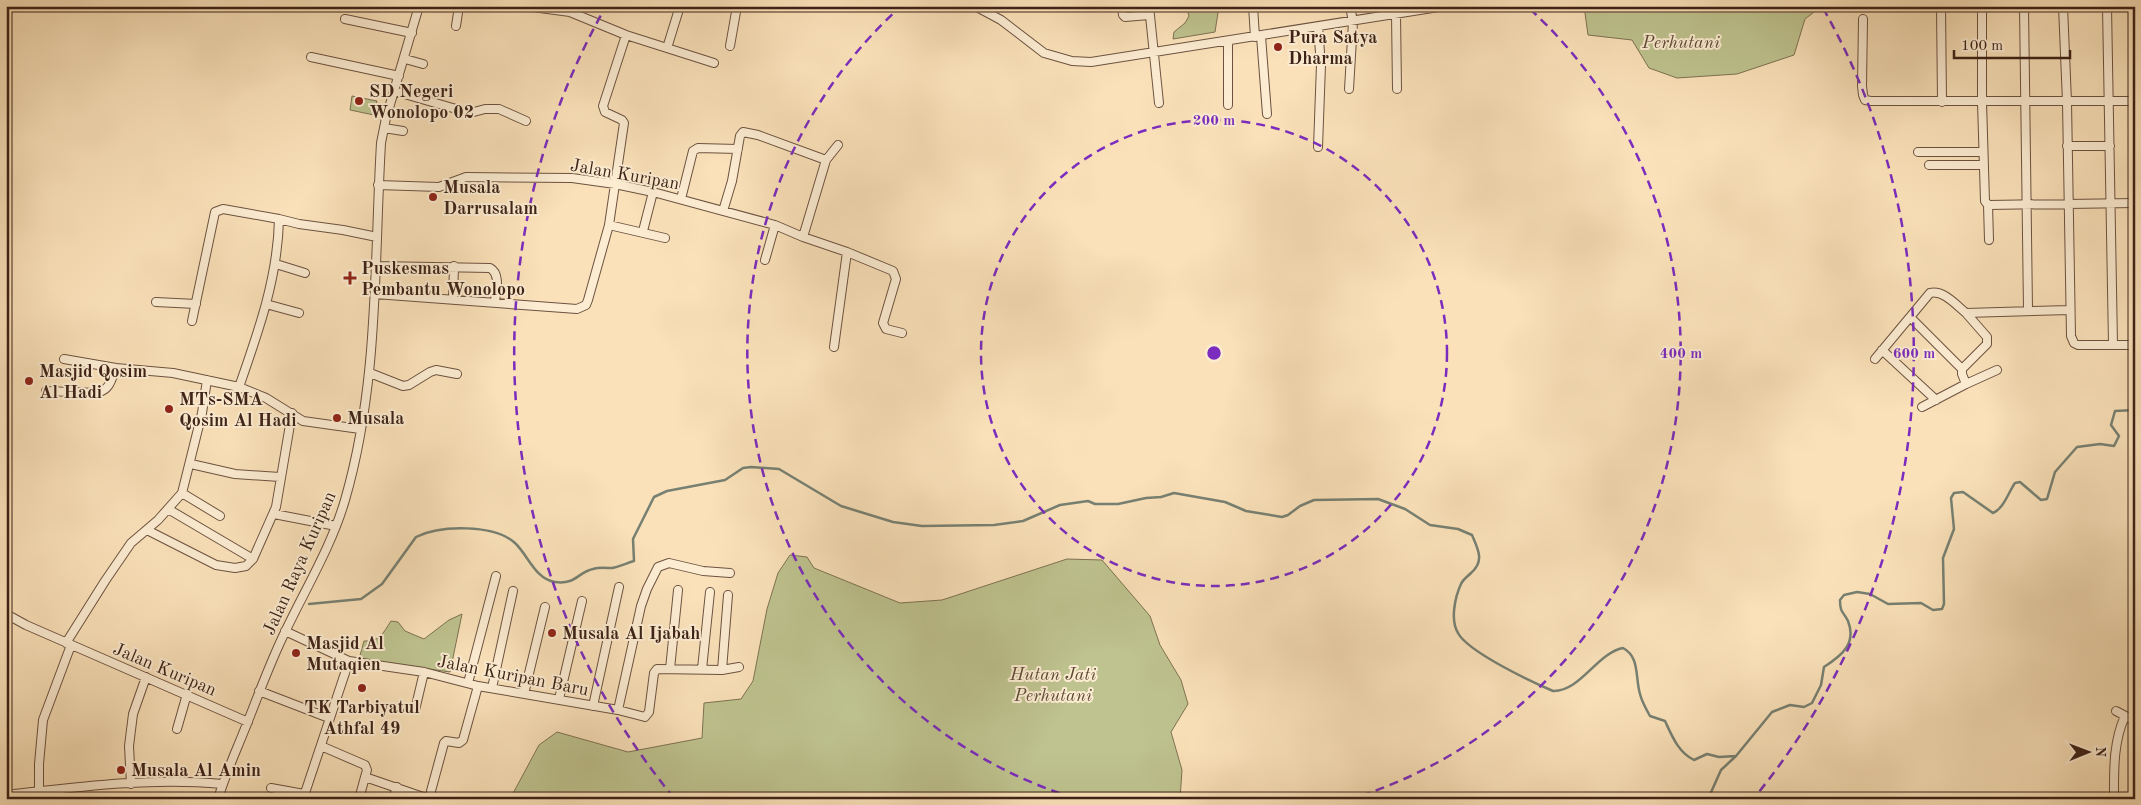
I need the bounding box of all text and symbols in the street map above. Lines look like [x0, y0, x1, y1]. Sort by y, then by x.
scale bar [1954, 28, 2070, 60]
place label: Pura Satya Dharma [1288, 29, 1377, 68]
park label: Perhutani [1641, 34, 1720, 52]
text: 100 m [1961, 39, 2003, 54]
marker: Pura Satya Dharma [1272, 41, 1284, 53]
place label: SD Negeri Wonolopo 02 [369, 83, 474, 122]
marker: SD Negeri Wonolopo 02 [353, 95, 365, 107]
text: 200 m [1193, 114, 1235, 129]
street label: Jalan Kuripan [569, 157, 681, 193]
place label: Musala Darrusalam [443, 179, 538, 218]
marker: Musala Darrusalam [427, 191, 439, 203]
place label: Puskesmas Pembantu Wonolopo [361, 260, 525, 299]
marker: Puskesmas Pembantu Wonolopo [343, 271, 357, 285]
centre of rings [1205, 344, 1223, 362]
text: 400 m [1660, 347, 1702, 362]
text: 600 m [1893, 347, 1935, 362]
place label: Masjid Qosim Al Hadi [39, 363, 147, 402]
marker: Masjid Qosim Al Hadi [23, 375, 35, 387]
place label: MTs-SMA Qosim Al Hadi [179, 391, 297, 430]
marker: MTs-SMA Qosim Al Hadi [163, 403, 175, 415]
place label: Musala [347, 410, 405, 428]
marker: Musala [331, 412, 343, 424]
street label: Jalan Raya Kuripan [260, 489, 340, 638]
place label: Musala Al Ijabah [562, 625, 700, 643]
marker: Musala Al Ijabah [546, 627, 558, 639]
place label: Masjid Al Mutaqien [306, 635, 384, 674]
street label: Jalan Kuripan [110, 640, 219, 700]
marker: Masjid Al Mutaqien [290, 647, 302, 659]
street label: Jalan Kuripan Baru [436, 652, 590, 700]
park label: Hutan Jati Perhutani [1009, 666, 1096, 705]
marker: TK Tarbiyatul Athfal 49 [356, 682, 368, 694]
place label: TK Tarbiyatul Athfal 49 [304, 699, 420, 738]
north arrow [2064, 728, 2114, 778]
text: N [2093, 746, 2107, 758]
place label: Musala Al Amin [131, 762, 261, 780]
marker: Musala Al Amin [115, 764, 127, 776]

